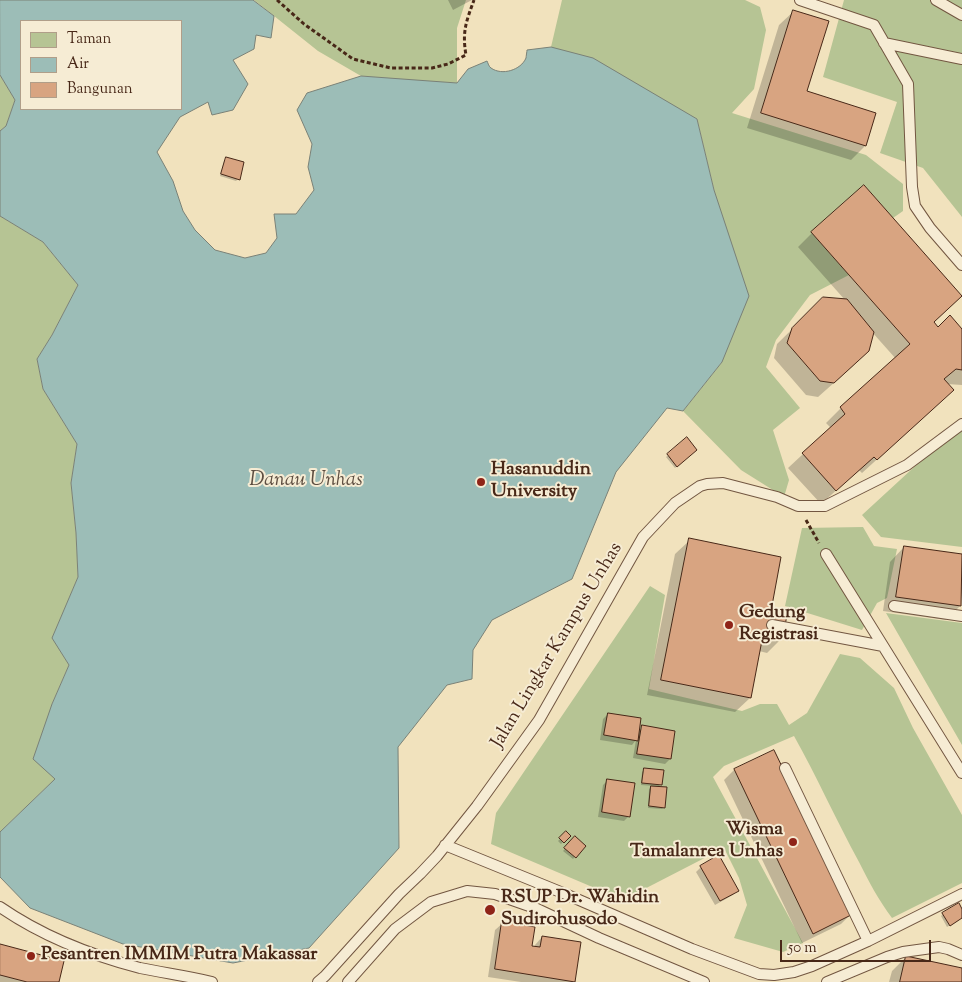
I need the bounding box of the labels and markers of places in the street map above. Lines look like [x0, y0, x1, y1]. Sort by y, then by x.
place label: Hasanuddin University [491, 460, 591, 504]
marker: Hasanuddin University [475, 476, 487, 488]
place label: Gedung Registrasi [739, 603, 818, 647]
marker: Gedung Registrasi [723, 619, 735, 631]
place label: Wisma Tamalanrea Unhas [630, 820, 783, 864]
marker: Wisma Tamalanrea Unhas [787, 836, 799, 848]
place label: RSUP Dr. Wahidin Sudirohusodo [501, 888, 659, 932]
marker: RSUP Dr. Wahidin Sudirohusodo [483, 903, 497, 917]
place label: Pesantren IMMIM Putra Makassar [41, 945, 317, 967]
marker: Pesantren IMMIM Putra Makassar [25, 950, 37, 962]

